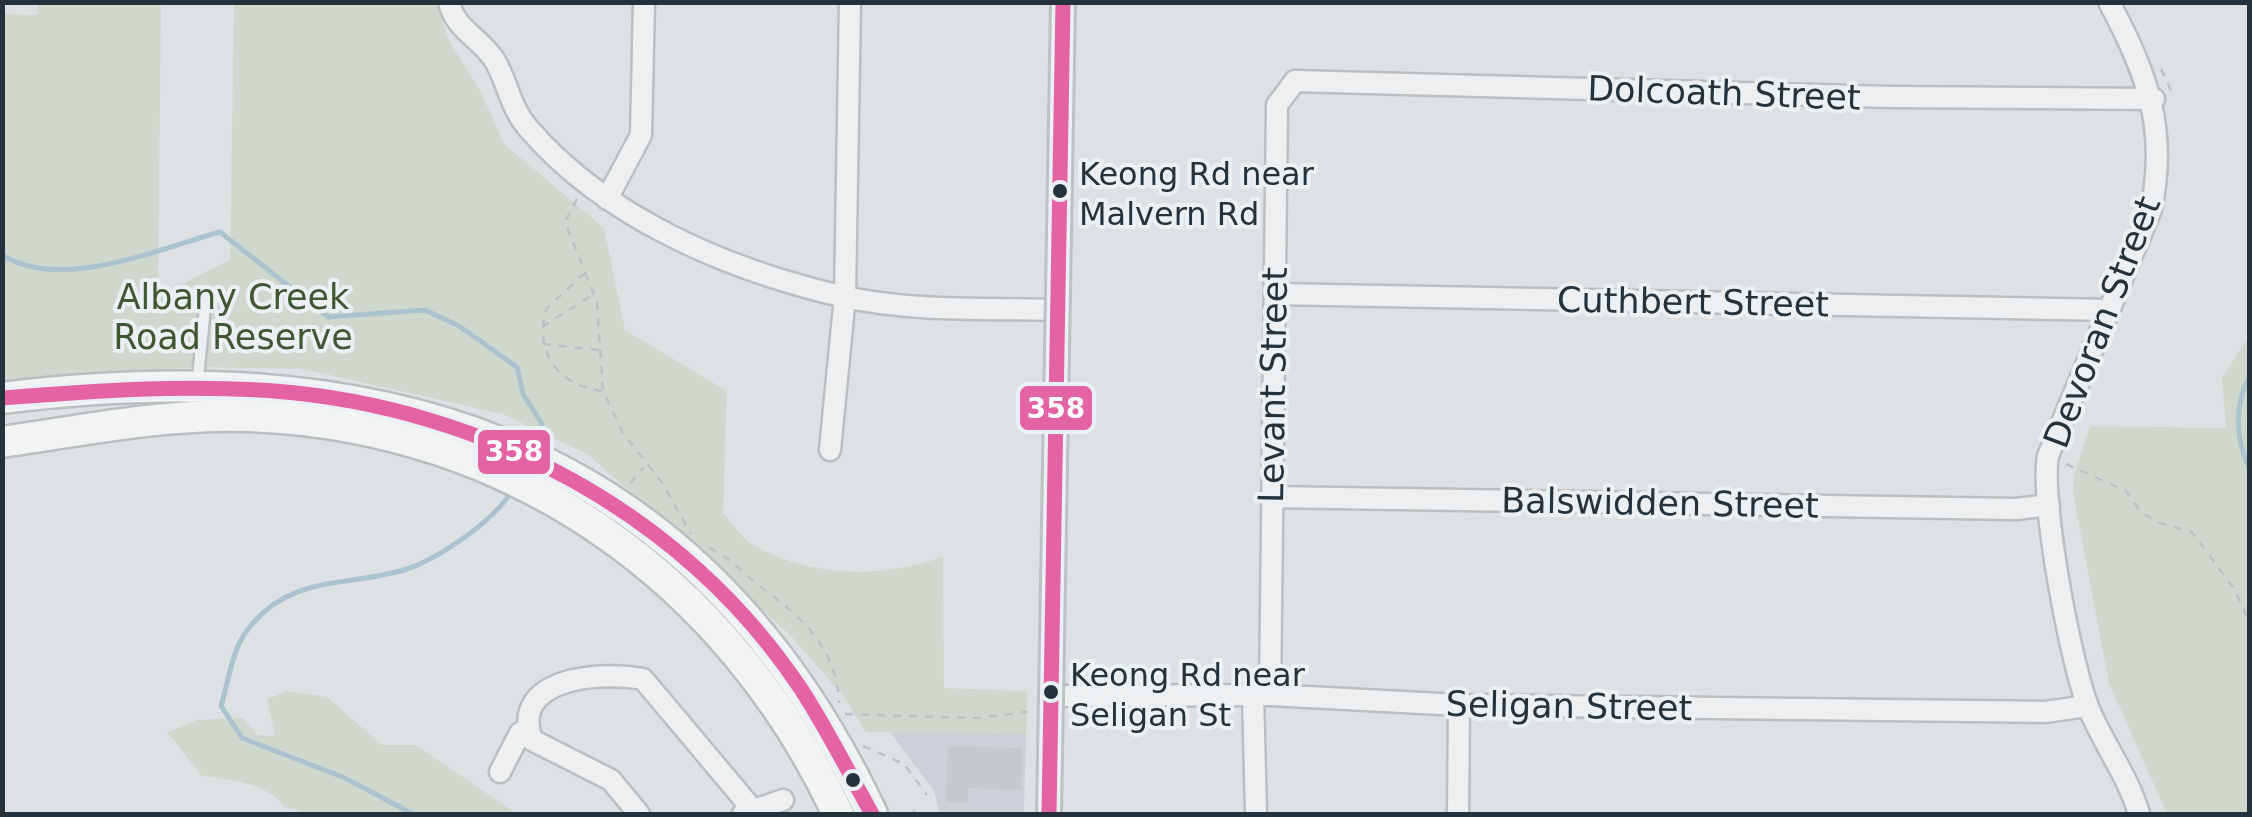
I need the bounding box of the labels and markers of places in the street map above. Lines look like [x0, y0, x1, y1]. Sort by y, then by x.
place label: Keong Rd near Malvern Rd [1079, 155, 1315, 233]
marker: Keong Rd near Malvern Rd [1050, 181, 1070, 201]
place label: Keong Rd near Seligan St [1070, 656, 1306, 734]
marker: Keong Rd near Seligan St [1041, 682, 1061, 702]
unlabelled marker [843, 770, 863, 790]

